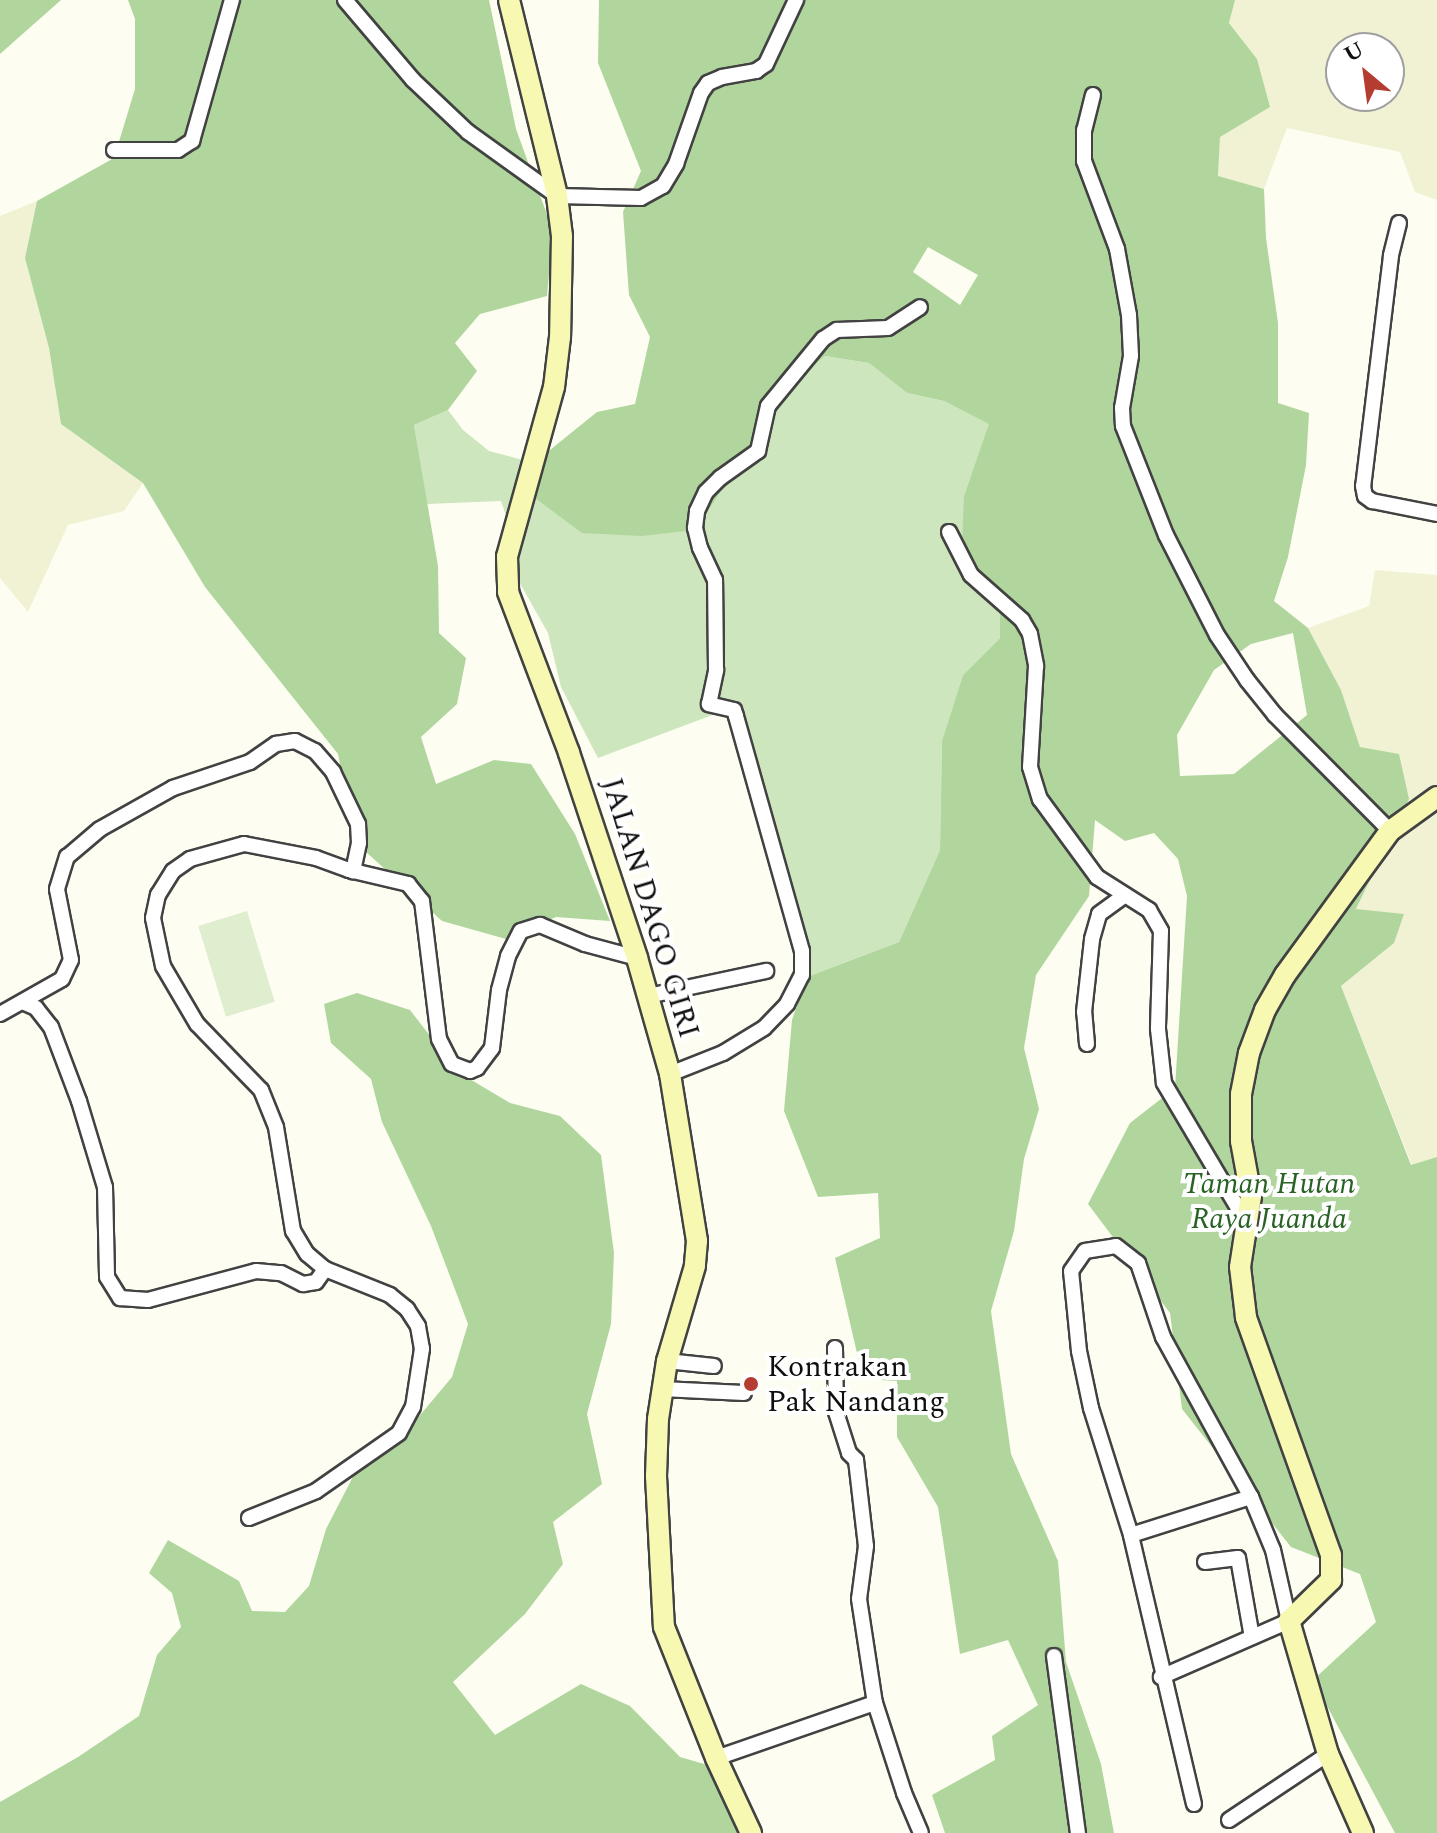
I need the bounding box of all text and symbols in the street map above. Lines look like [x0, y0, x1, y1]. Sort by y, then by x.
north arrow [1325, 32, 1405, 112]
text: U [1338, 33, 1370, 71]
street label: JALAN DAGO GIRI [593, 773, 707, 1043]
park label: Taman Hutan Raya Juanda [1183, 1166, 1355, 1236]
place label: Kontrakan Pak Nandang [767, 1349, 945, 1420]
marker: Kontrakan Pak Nandang [742, 1375, 760, 1393]

